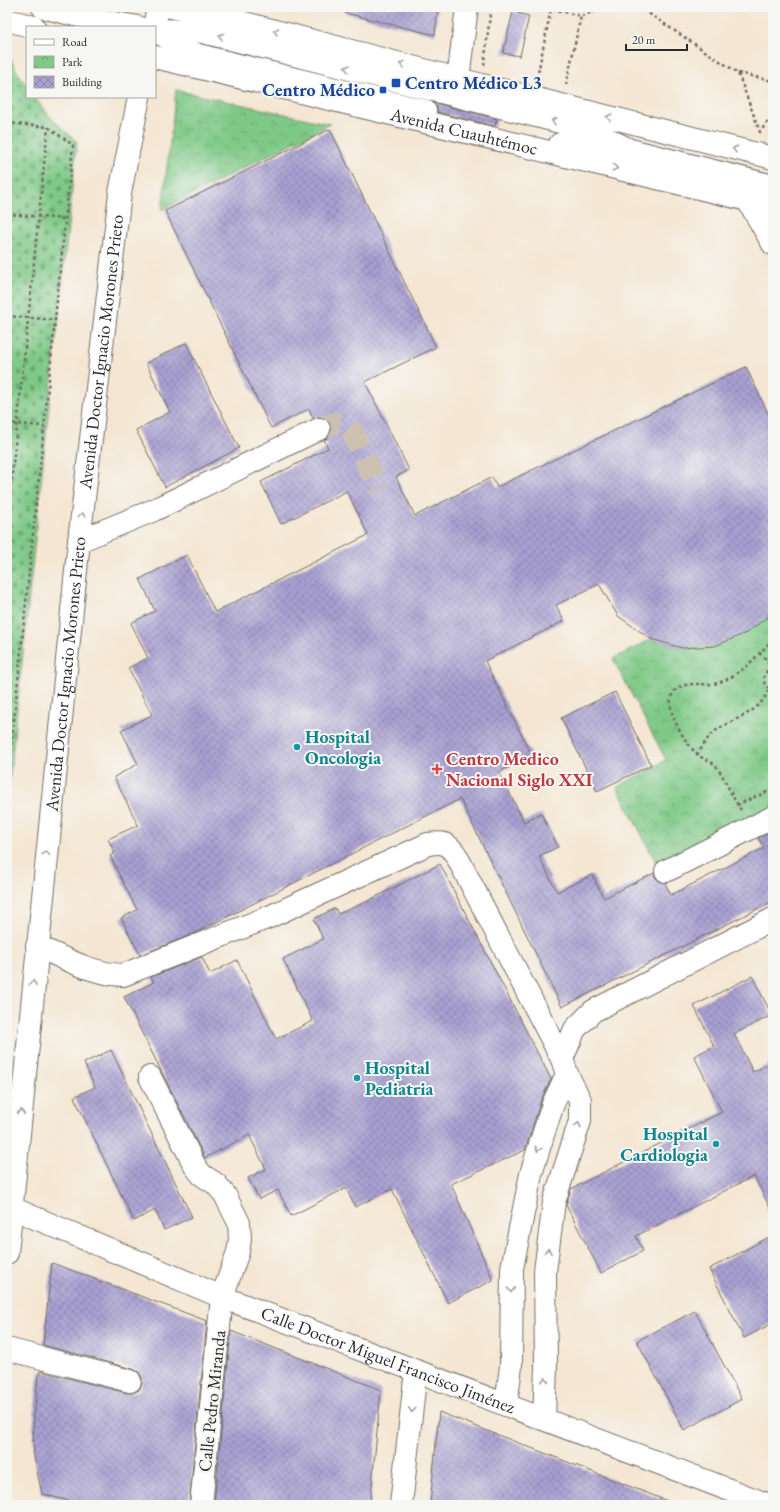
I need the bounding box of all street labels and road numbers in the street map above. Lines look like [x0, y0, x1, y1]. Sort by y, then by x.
street label: Avenida Cuauhtémoc [387, 102, 540, 160]
street label: Avenida Doctor Ignacio Morones Prieto [73, 213, 128, 491]
street label: Avenida Doctor Ignacio Morones Prieto [40, 535, 90, 813]
street label: Calle Doctor Miguel Francisco Jiménez [258, 1301, 519, 1418]
street label: Calle Pedro Miranda [193, 1328, 230, 1473]

